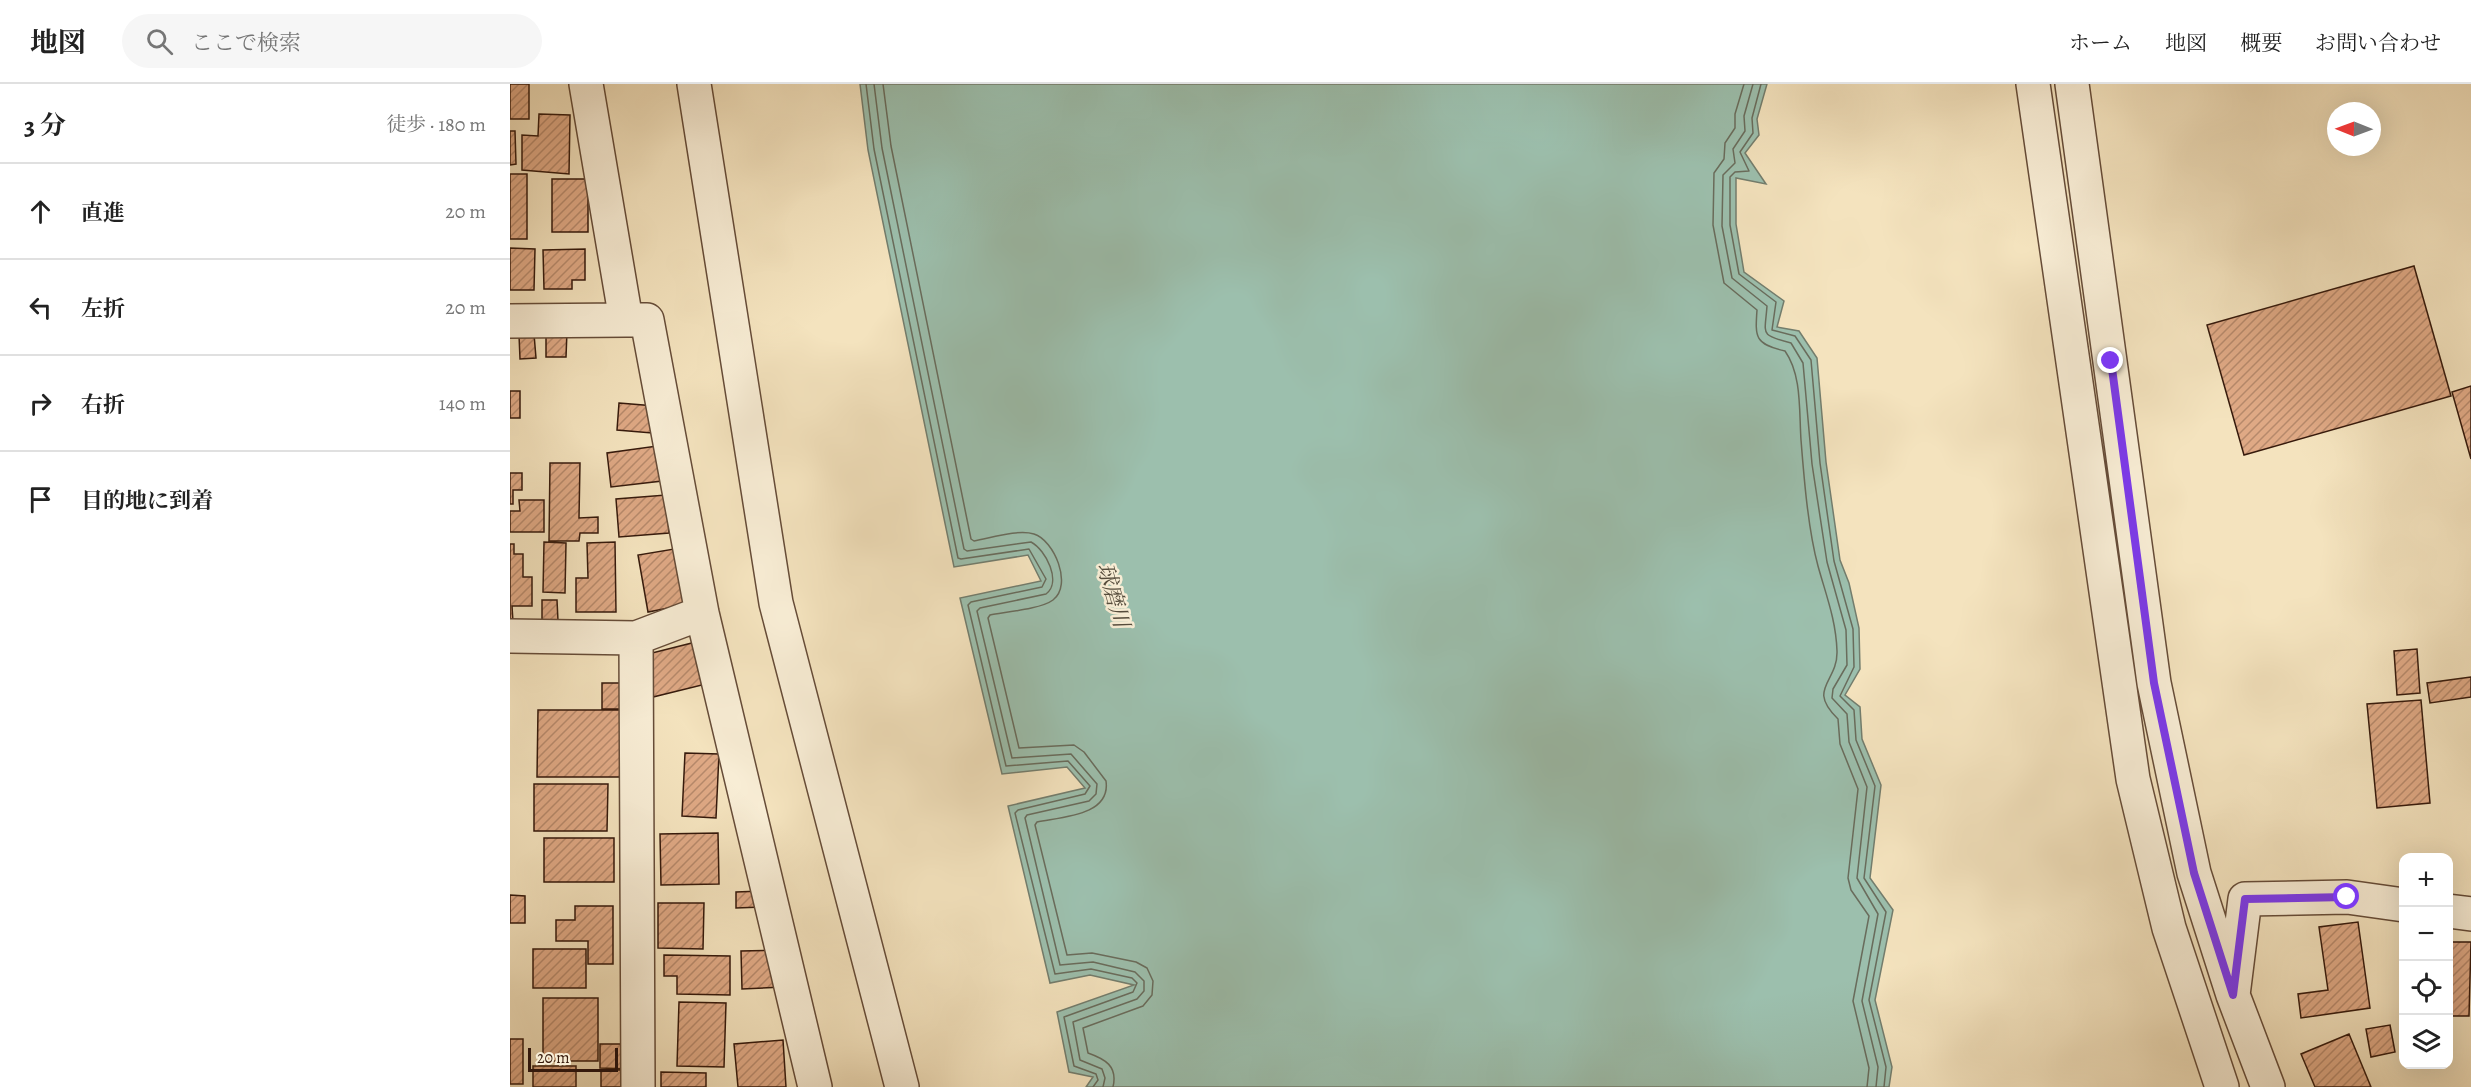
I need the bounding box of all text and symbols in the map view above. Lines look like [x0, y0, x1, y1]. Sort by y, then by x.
search box [122, 14, 542, 68]
text: 地図 [30, 24, 86, 62]
icon: search [143, 25, 176, 58]
text: ここで検索 [191, 28, 301, 58]
text: ホーム [2069, 29, 2132, 57]
text: 地図 [2165, 29, 2207, 57]
text: 概要 [2240, 29, 2282, 57]
text: お問い合わせ [2315, 29, 2441, 57]
north arrow [2327, 102, 2381, 156]
text: 3 分 [24, 108, 66, 143]
text: 徒歩 · 180 m [386, 111, 486, 138]
icon: ahead [24, 195, 57, 228]
text: 直進 [81, 198, 125, 228]
text: 20 m [445, 198, 486, 225]
icon: left [24, 291, 57, 324]
text: 左折 [81, 294, 125, 324]
text: 20 m [445, 294, 486, 321]
route end [2097, 347, 2123, 373]
icon: right [24, 387, 57, 420]
text: 右折 [81, 390, 125, 420]
text: 140 m [439, 390, 486, 417]
icon: arrive [24, 483, 57, 516]
text: 目的地に到着 [81, 486, 213, 516]
water label: 球磨川 [1089, 559, 1137, 633]
map controls [2399, 853, 2453, 1069]
button: + [2399, 853, 2453, 907]
route start [2333, 883, 2359, 909]
button: − [2399, 907, 2453, 961]
button: locate [2399, 961, 2453, 1015]
button: layers [2399, 1015, 2453, 1069]
scale bar [528, 1045, 618, 1072]
text: 20 m [537, 1047, 570, 1069]

